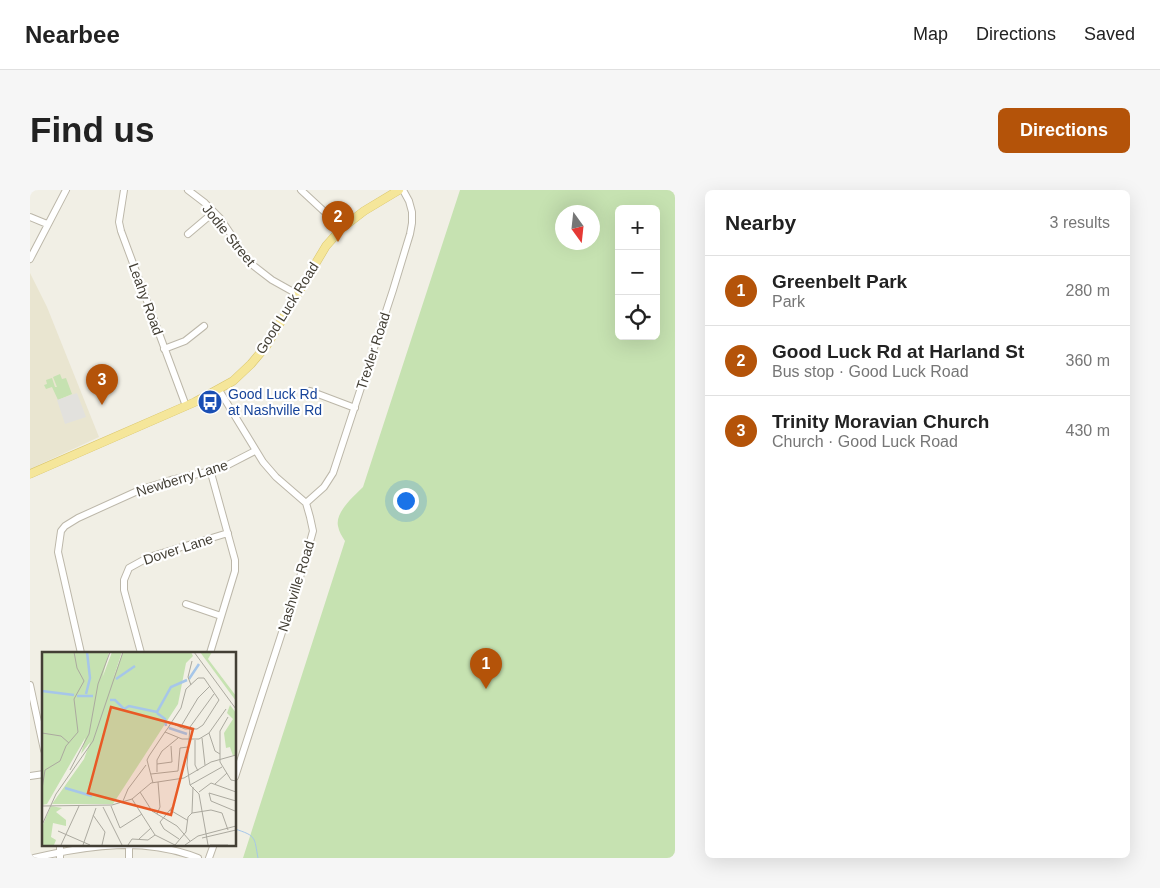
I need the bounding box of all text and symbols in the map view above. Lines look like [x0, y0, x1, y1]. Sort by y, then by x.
text: Nearbee [25, 21, 120, 48]
text: Map [913, 24, 948, 44]
text: Directions [976, 24, 1056, 44]
text: Saved [1084, 24, 1135, 44]
button: Directions [998, 108, 1130, 153]
text: Find us [30, 110, 154, 149]
street label: Jodie Street [199, 201, 259, 269]
pin: 2 [322, 201, 354, 242]
north arrow [555, 205, 600, 250]
map controls [615, 205, 660, 340]
button: + [615, 205, 660, 250]
text: Nearby [725, 211, 796, 234]
text: 3 results [1050, 214, 1110, 231]
button: − [615, 250, 660, 295]
street label: Good Luck Road [252, 259, 322, 357]
street label: Leahy Road [126, 261, 166, 337]
text: Greenbelt Park [772, 271, 907, 292]
text: 1 [737, 282, 745, 299]
text: 280 m [1066, 282, 1110, 299]
text: Park [772, 293, 805, 310]
button: locate [615, 295, 660, 340]
street label: Trexler Road [353, 310, 393, 392]
text: Good Luck Rd at Harland St [772, 341, 1024, 362]
text: 2 [737, 352, 745, 369]
text: 360 m [1066, 352, 1110, 369]
text: Bus stop · Good Luck Road [772, 363, 969, 380]
pin: 3 [86, 364, 118, 405]
place label: Good Luck Rd at Nashville Rd [228, 386, 322, 418]
bus stop icon: Good Luck Rd at Nashville Rd [197, 389, 223, 415]
text: Trinity Moravian Church [772, 411, 989, 432]
text: 3 [737, 422, 745, 439]
text: 430 m [1066, 422, 1110, 439]
text: Church · Good Luck Road [772, 433, 958, 450]
street label: Newberry Lane [134, 456, 230, 500]
your location [393, 488, 419, 514]
street label: Dover Lane [141, 530, 215, 568]
street label: Nashville Road [275, 539, 317, 633]
pin: 1 [470, 648, 502, 689]
inset map [42, 652, 236, 846]

